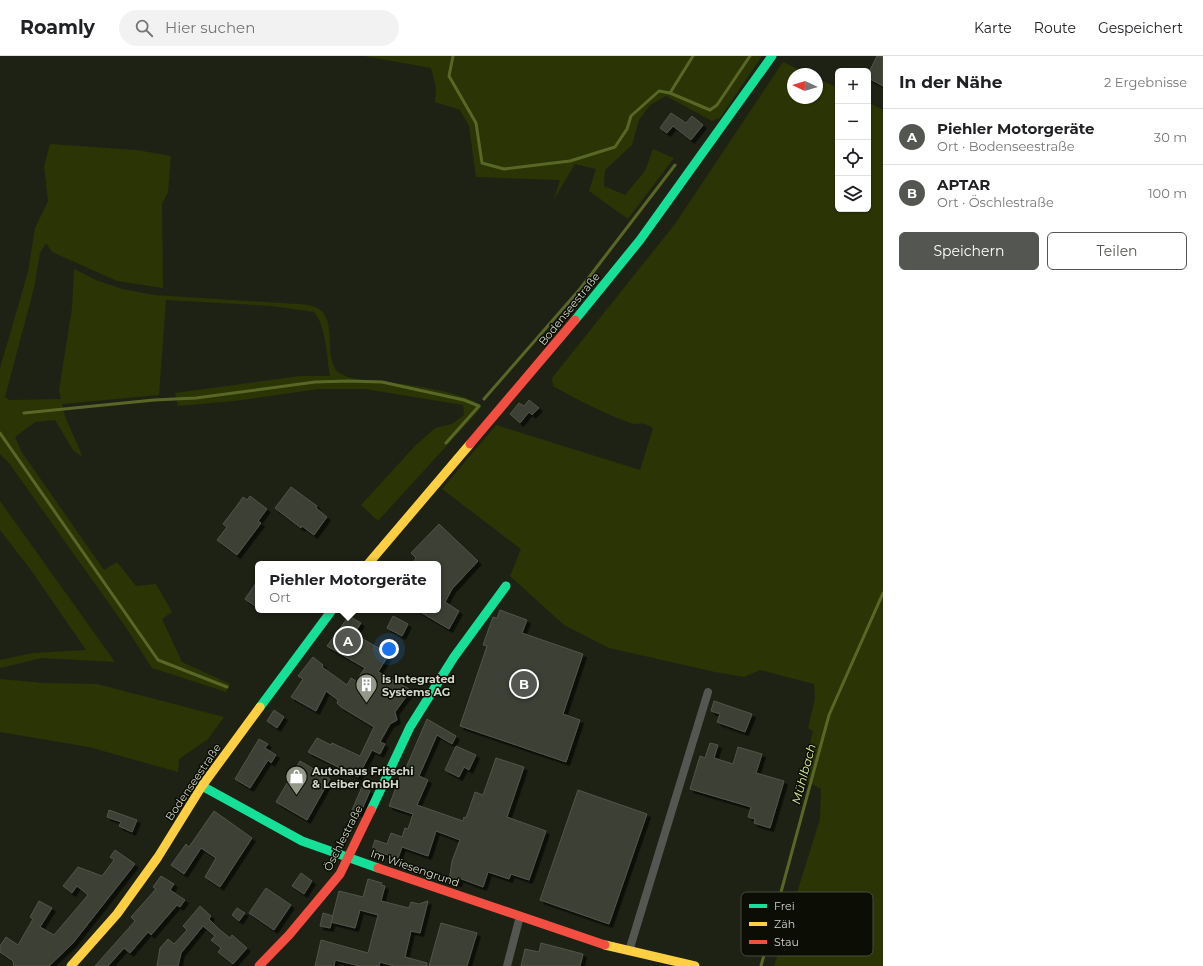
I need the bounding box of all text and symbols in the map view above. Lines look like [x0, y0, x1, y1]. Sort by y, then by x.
search box [119, 10, 399, 46]
text: Roamly [20, 16, 95, 39]
icon: search [133, 17, 155, 39]
text: Hier suchen [165, 18, 255, 37]
text: Karte [974, 19, 1012, 37]
text: Route [1034, 19, 1076, 37]
text: Gespeichert [1098, 19, 1183, 37]
north arrow [787, 68, 823, 104]
map controls [835, 68, 871, 212]
button: + [835, 68, 871, 104]
text: In der Nähe [899, 72, 1003, 92]
text: 2 Ergebnisse [1104, 74, 1187, 90]
button: − [835, 104, 871, 140]
text: Piehler Motorgeräte [937, 119, 1094, 138]
text: A [907, 129, 917, 145]
text: 30 m [1154, 129, 1187, 145]
text: Ort · Bodenseestraße [937, 138, 1075, 154]
button: locate [835, 140, 871, 176]
text: APTAR [937, 175, 990, 194]
button: layers [835, 176, 871, 212]
text: B [907, 185, 917, 201]
text: 100 m [1148, 185, 1187, 201]
text: Ort · Öschlestraße [937, 194, 1054, 210]
button: Speichern [899, 232, 1039, 270]
button: Teilen [1047, 232, 1187, 270]
street label: Bodenseestraße [535, 269, 603, 348]
popup [255, 561, 441, 613]
text: Piehler Motorgeräte [269, 570, 427, 589]
text: Ort [269, 589, 291, 605]
pin: A [335, 626, 361, 656]
your location [379, 639, 399, 659]
pin: B [511, 669, 537, 699]
building icon: is Integrated Systems AG [354, 672, 380, 705]
place label: is Integrated Systems AG [382, 672, 455, 699]
street label: Bodenseestraße [162, 741, 224, 823]
water label: Mühlbach [788, 742, 819, 806]
shop icon: Autohaus Fritschi & Leiber GmbH [283, 764, 309, 797]
place label: Autohaus Fritschi & Leiber GmbH [311, 764, 414, 791]
street label: Öschlestraße [320, 802, 366, 873]
street label: Im Wiesengrund [369, 846, 461, 890]
legend [741, 892, 873, 956]
text: Frei [774, 899, 795, 913]
text: Zäh [774, 917, 795, 931]
text: Stau [774, 935, 799, 949]

